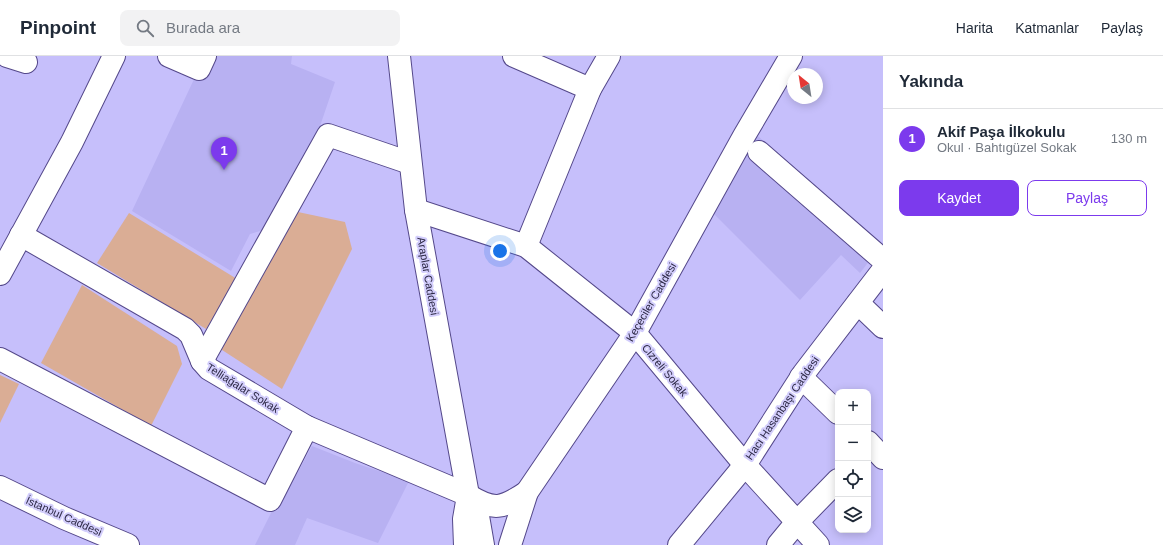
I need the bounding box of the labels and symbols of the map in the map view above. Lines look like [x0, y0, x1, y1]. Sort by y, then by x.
north arrow [787, 68, 823, 104]
pin: 1 [211, 137, 237, 170]
street label: Araplar Caddesi [415, 236, 441, 316]
your location [490, 241, 510, 261]
street label: Keçeciler Caddesi [624, 261, 678, 343]
street label: Cizreli Sokak [640, 342, 691, 399]
street label: Hacı Hasanbaşı Caddesi [743, 354, 821, 462]
street label: Telliağalar Sokak [205, 361, 282, 415]
street label: İstanbul Caddesi [24, 494, 104, 538]

